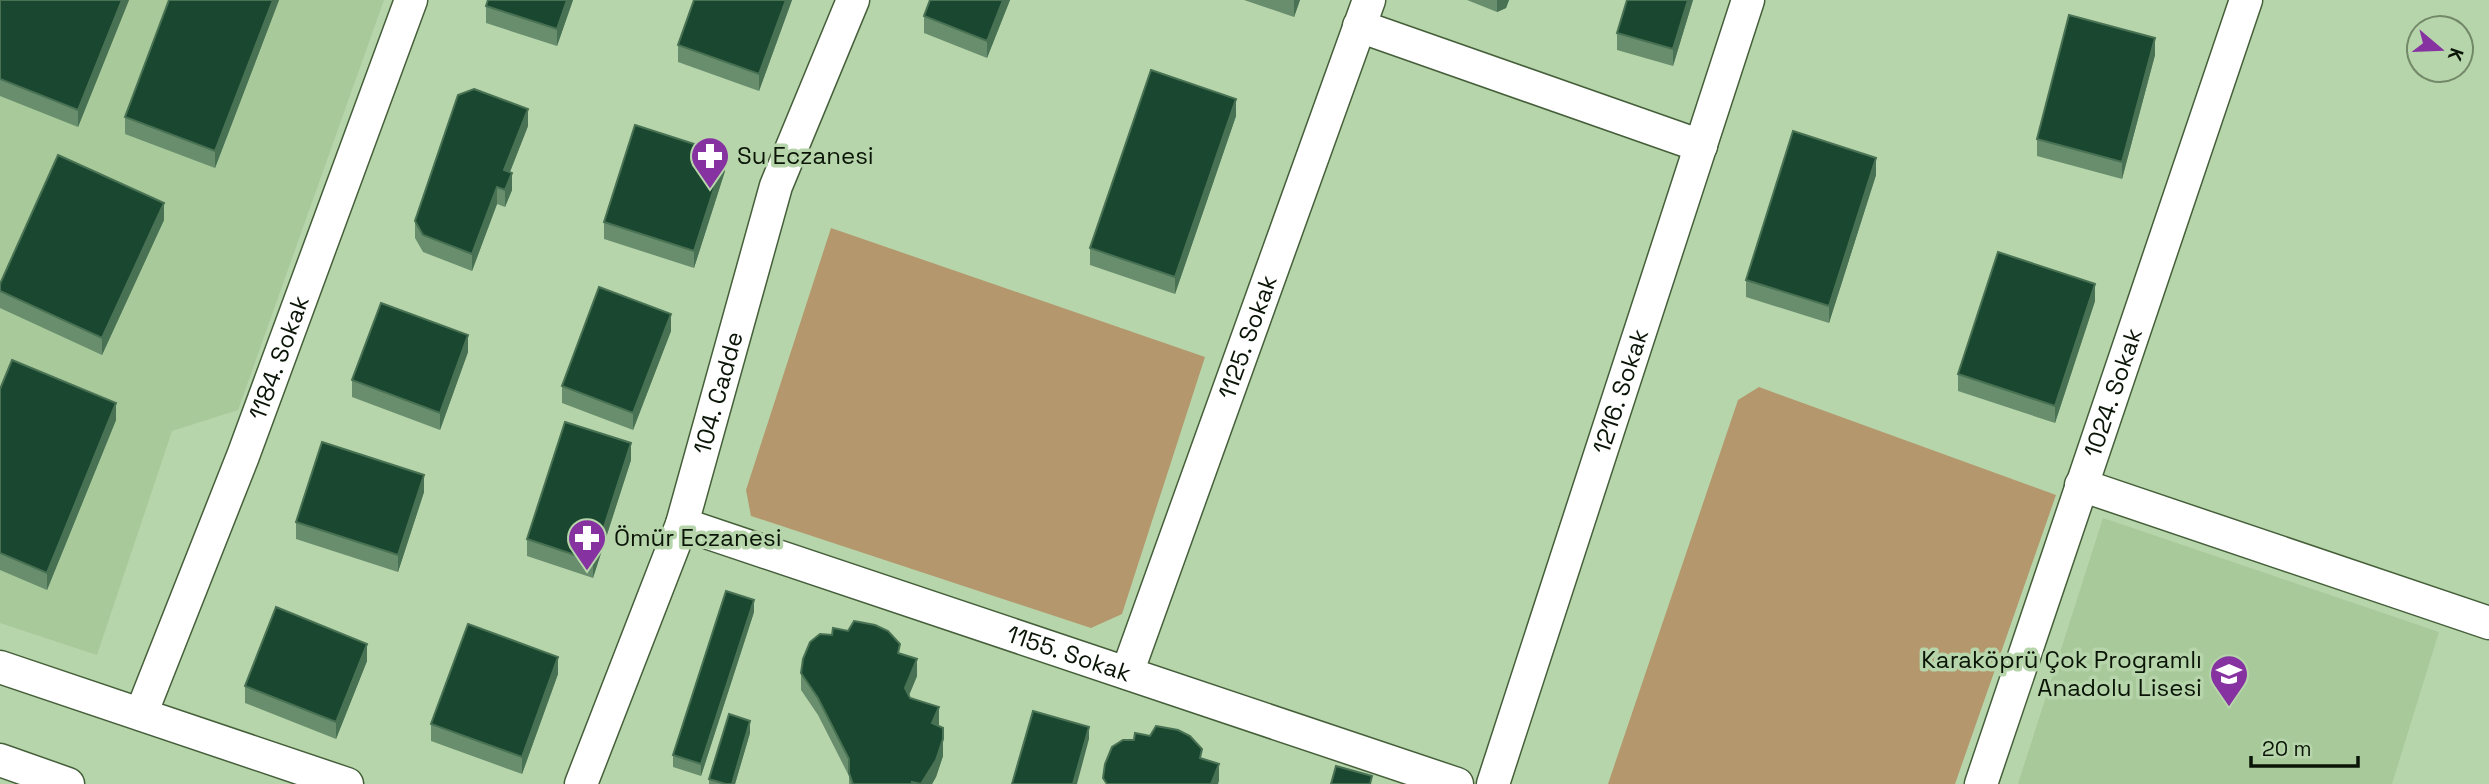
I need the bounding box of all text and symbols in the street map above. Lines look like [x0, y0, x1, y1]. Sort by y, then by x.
north arrow [2405, 14, 2475, 84]
text: K [2442, 45, 2469, 64]
pharmacy icon: Su Eczanesi [689, 135, 731, 190]
place label: Su Eczanesi [737, 140, 874, 171]
street label: 1125. Sokak [1211, 271, 1284, 403]
street label: 1184. Sokak [242, 291, 316, 424]
street label: 1024. Sokak [2077, 324, 2149, 461]
street label: 1216. Sokak [1585, 325, 1655, 458]
street label: 104. Cadde [686, 328, 750, 458]
pharmacy icon: Ömür Eczanesi [566, 517, 608, 572]
place label: Ömür Eczanesi [614, 522, 782, 553]
street label: 1155. Sokak [1003, 618, 1135, 689]
place label: Karaköprü Çok Programlı Anadolu Lisesi [1921, 644, 2202, 703]
school or university icon: Karaköprü Çok Programlı Anadolu Lisesi [2208, 653, 2250, 708]
scale bar [2251, 724, 2358, 768]
text: 20 m [2262, 735, 2312, 762]

